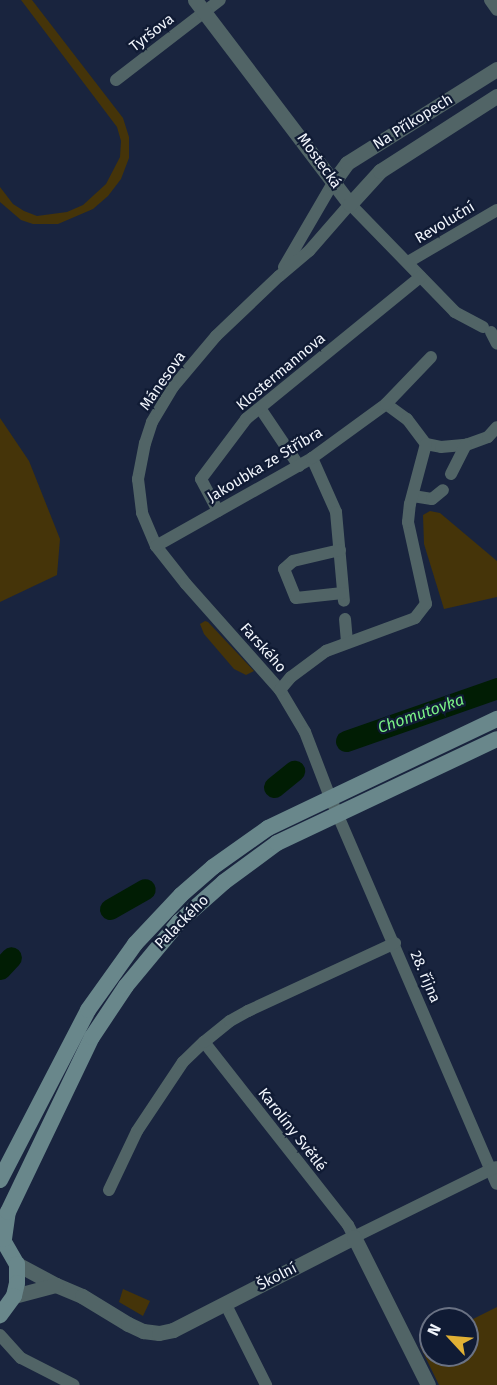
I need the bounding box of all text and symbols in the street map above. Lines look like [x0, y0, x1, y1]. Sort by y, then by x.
street label: Tyršova [126, 10, 178, 56]
street label: Na Příkopech [370, 90, 456, 154]
street label: Mostecká [293, 130, 345, 192]
street label: Revoluční [412, 198, 478, 248]
street label: Klostermannova [233, 330, 329, 414]
street label: Mánesova [136, 348, 190, 414]
street label: Jakoubka ze Stříbra [204, 424, 326, 506]
street label: Farského [236, 620, 290, 676]
water label: Chomutovka [375, 690, 467, 738]
street label: Palackého [151, 891, 213, 953]
street label: 28. října [406, 948, 444, 1006]
street label: Karolíny Světlé [254, 1085, 330, 1175]
street label: Školní [254, 1259, 300, 1295]
north arrow [419, 1307, 479, 1367]
text: N [423, 1321, 445, 1339]

